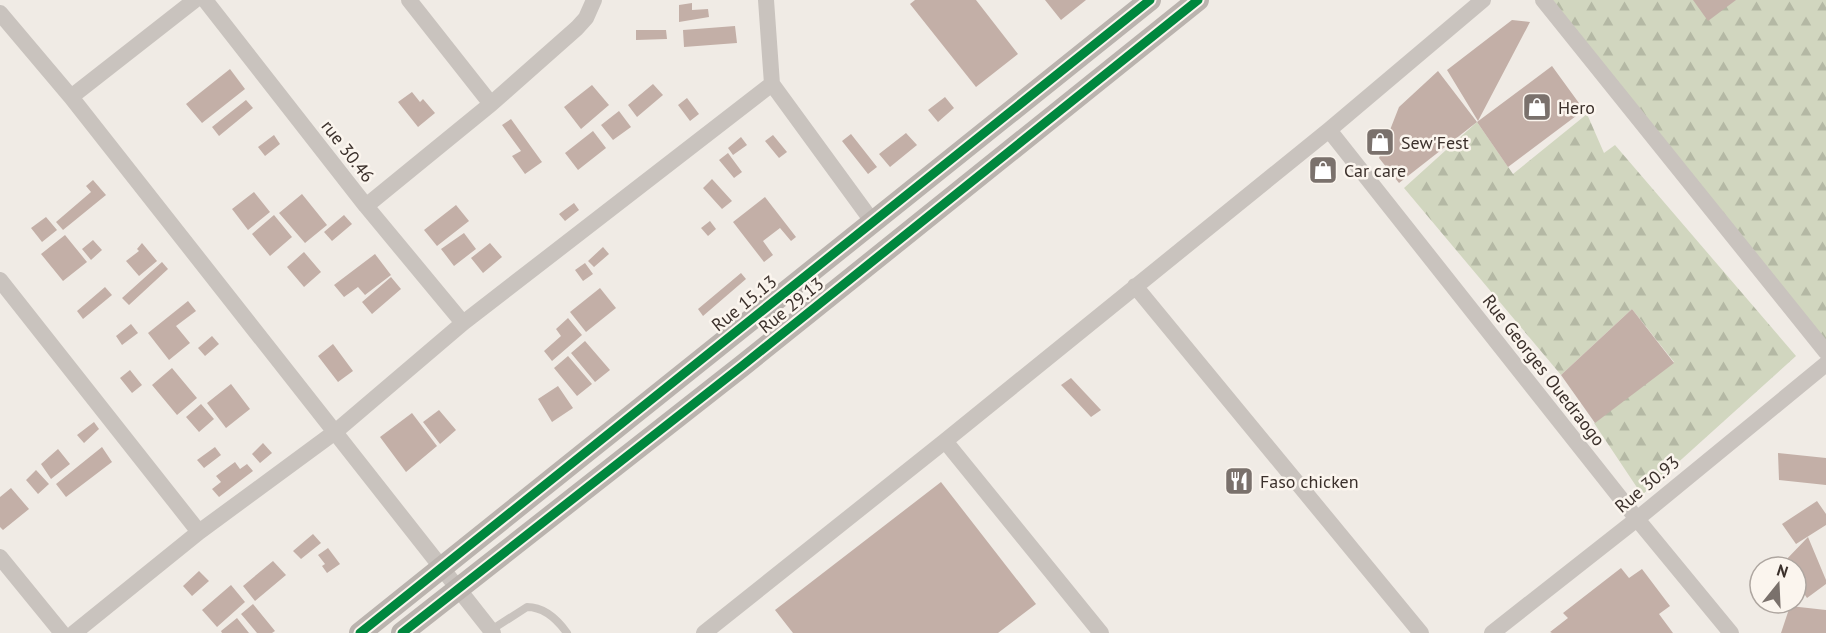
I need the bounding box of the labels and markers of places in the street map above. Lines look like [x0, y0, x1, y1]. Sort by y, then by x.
shop icon: Hero [1521, 91, 1553, 123]
place label: Hero [1558, 96, 1595, 119]
shop icon: Sew'Fest [1364, 126, 1396, 158]
place label: Sew'Fest [1401, 131, 1469, 154]
shop icon: Car care [1307, 154, 1339, 186]
place label: Car care [1344, 159, 1406, 182]
restaurant icon: Faso chicken [1223, 465, 1255, 497]
place label: Faso chicken [1260, 470, 1359, 493]

